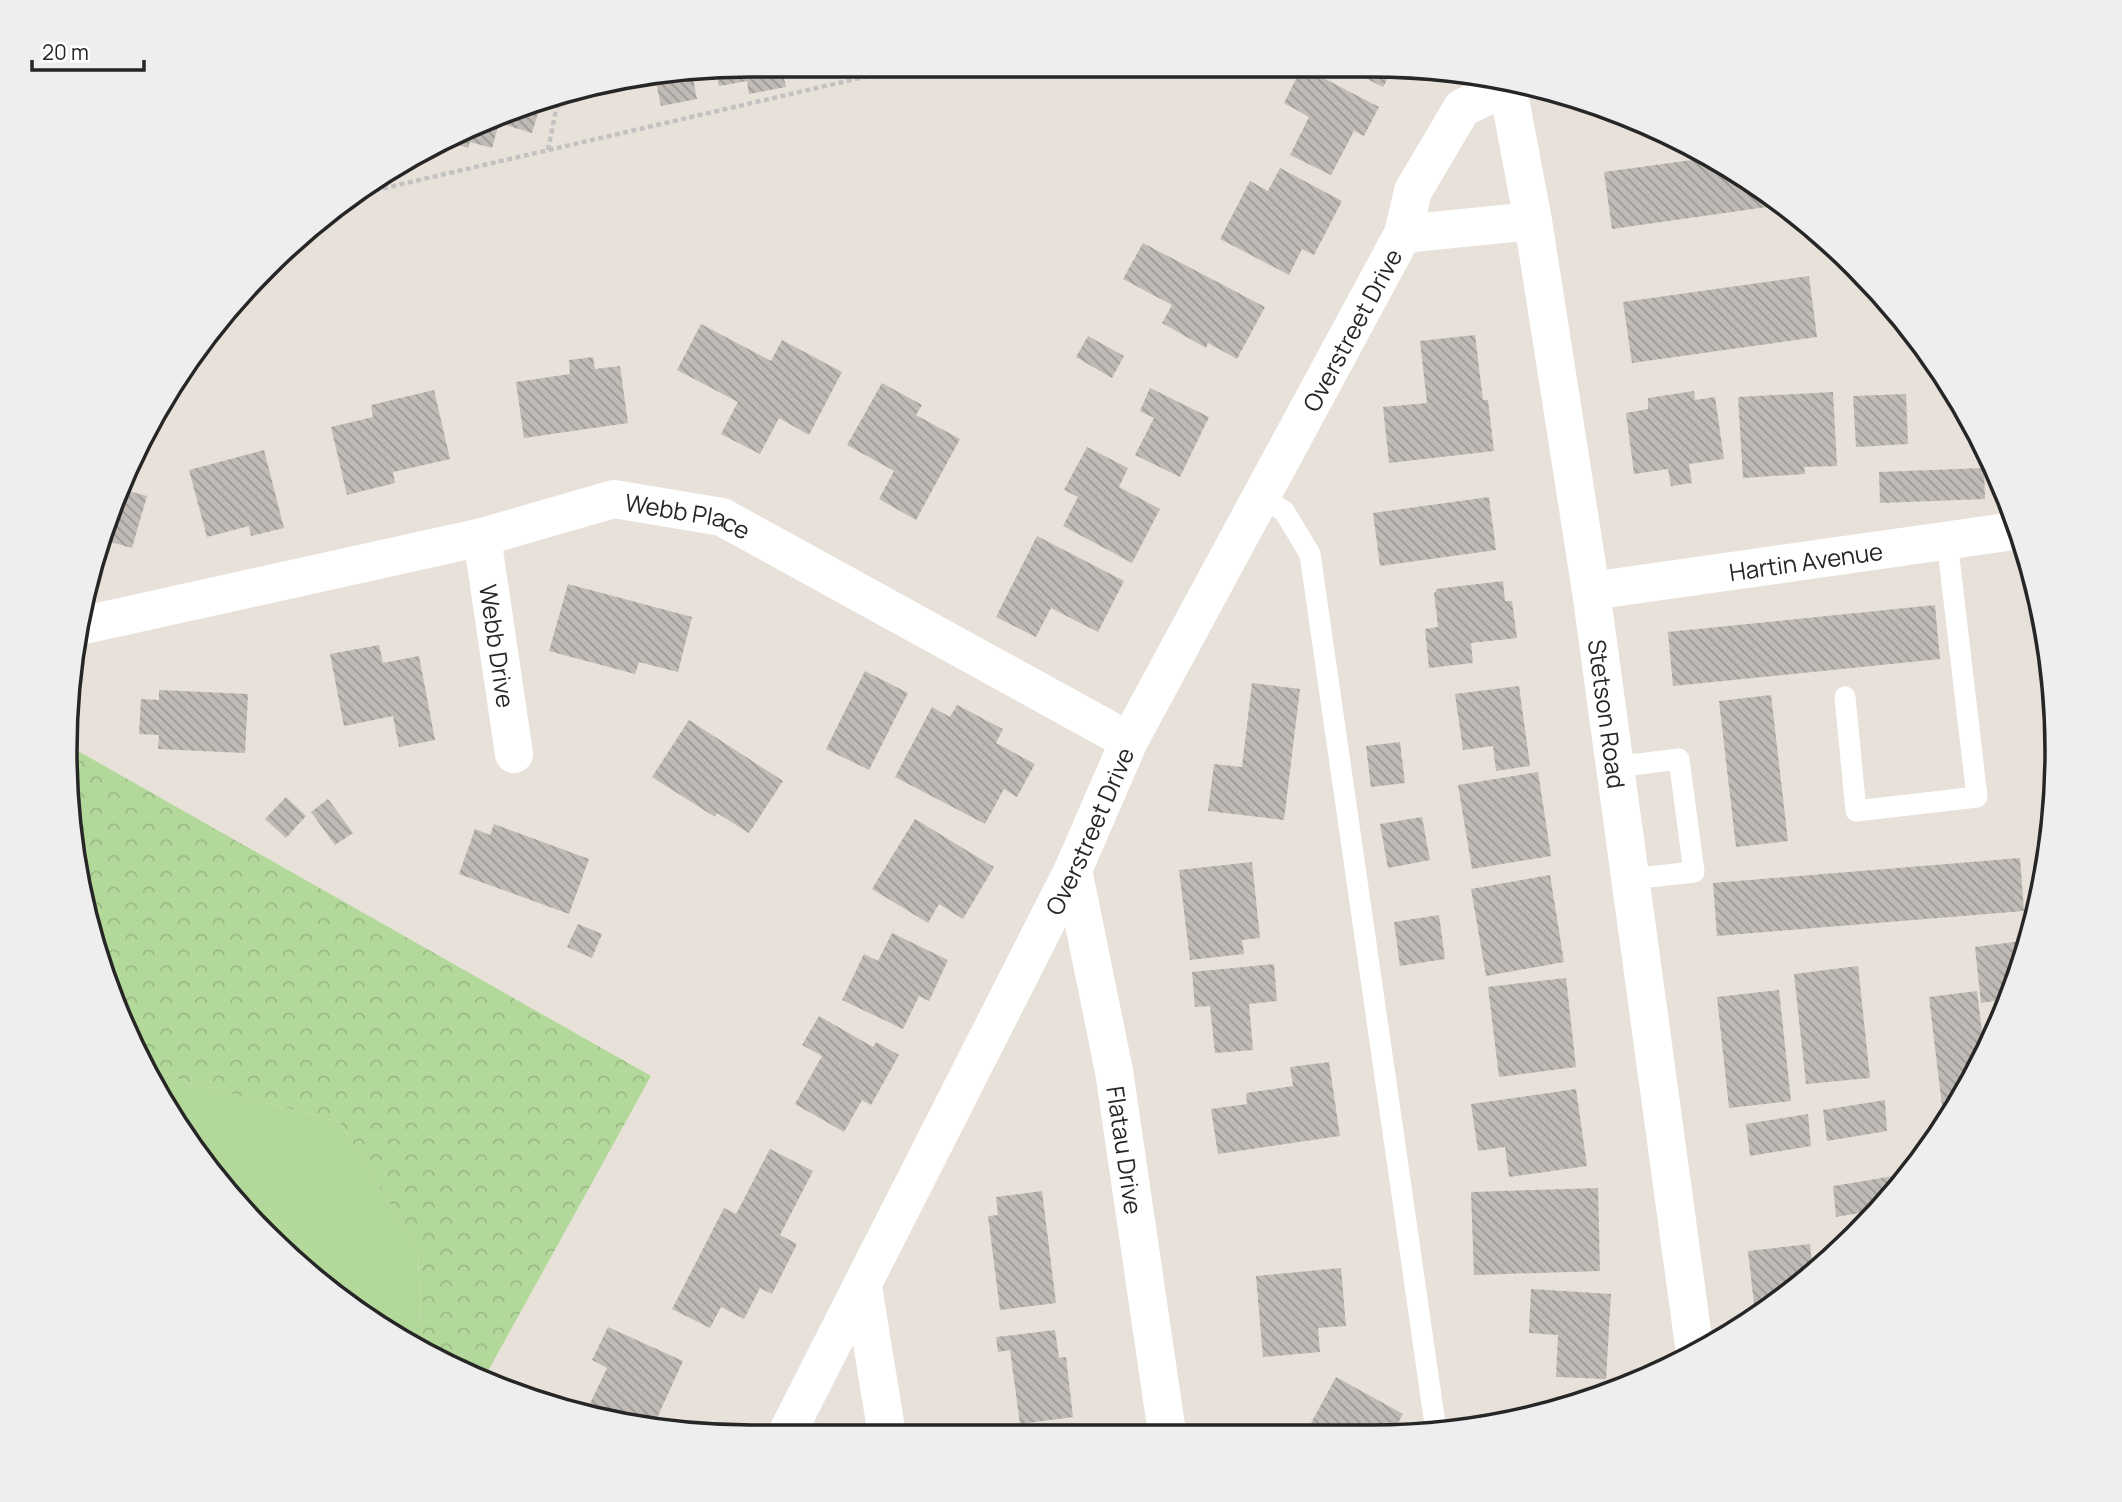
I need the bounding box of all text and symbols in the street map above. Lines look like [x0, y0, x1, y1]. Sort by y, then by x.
scale bar [32, 28, 144, 72]
text: 20 m [42, 38, 89, 66]
street label: Overstreet Drive [1294, 242, 1409, 417]
street label: Webb Place [623, 485, 757, 546]
street label: Hartin Avenue [1727, 533, 1885, 588]
street label: Webb Drive [473, 582, 523, 710]
street label: Stetson Road [1581, 637, 1634, 791]
street label: Overstreet Drive [1037, 742, 1141, 920]
street label: Flatau Drive [1100, 1084, 1151, 1216]

